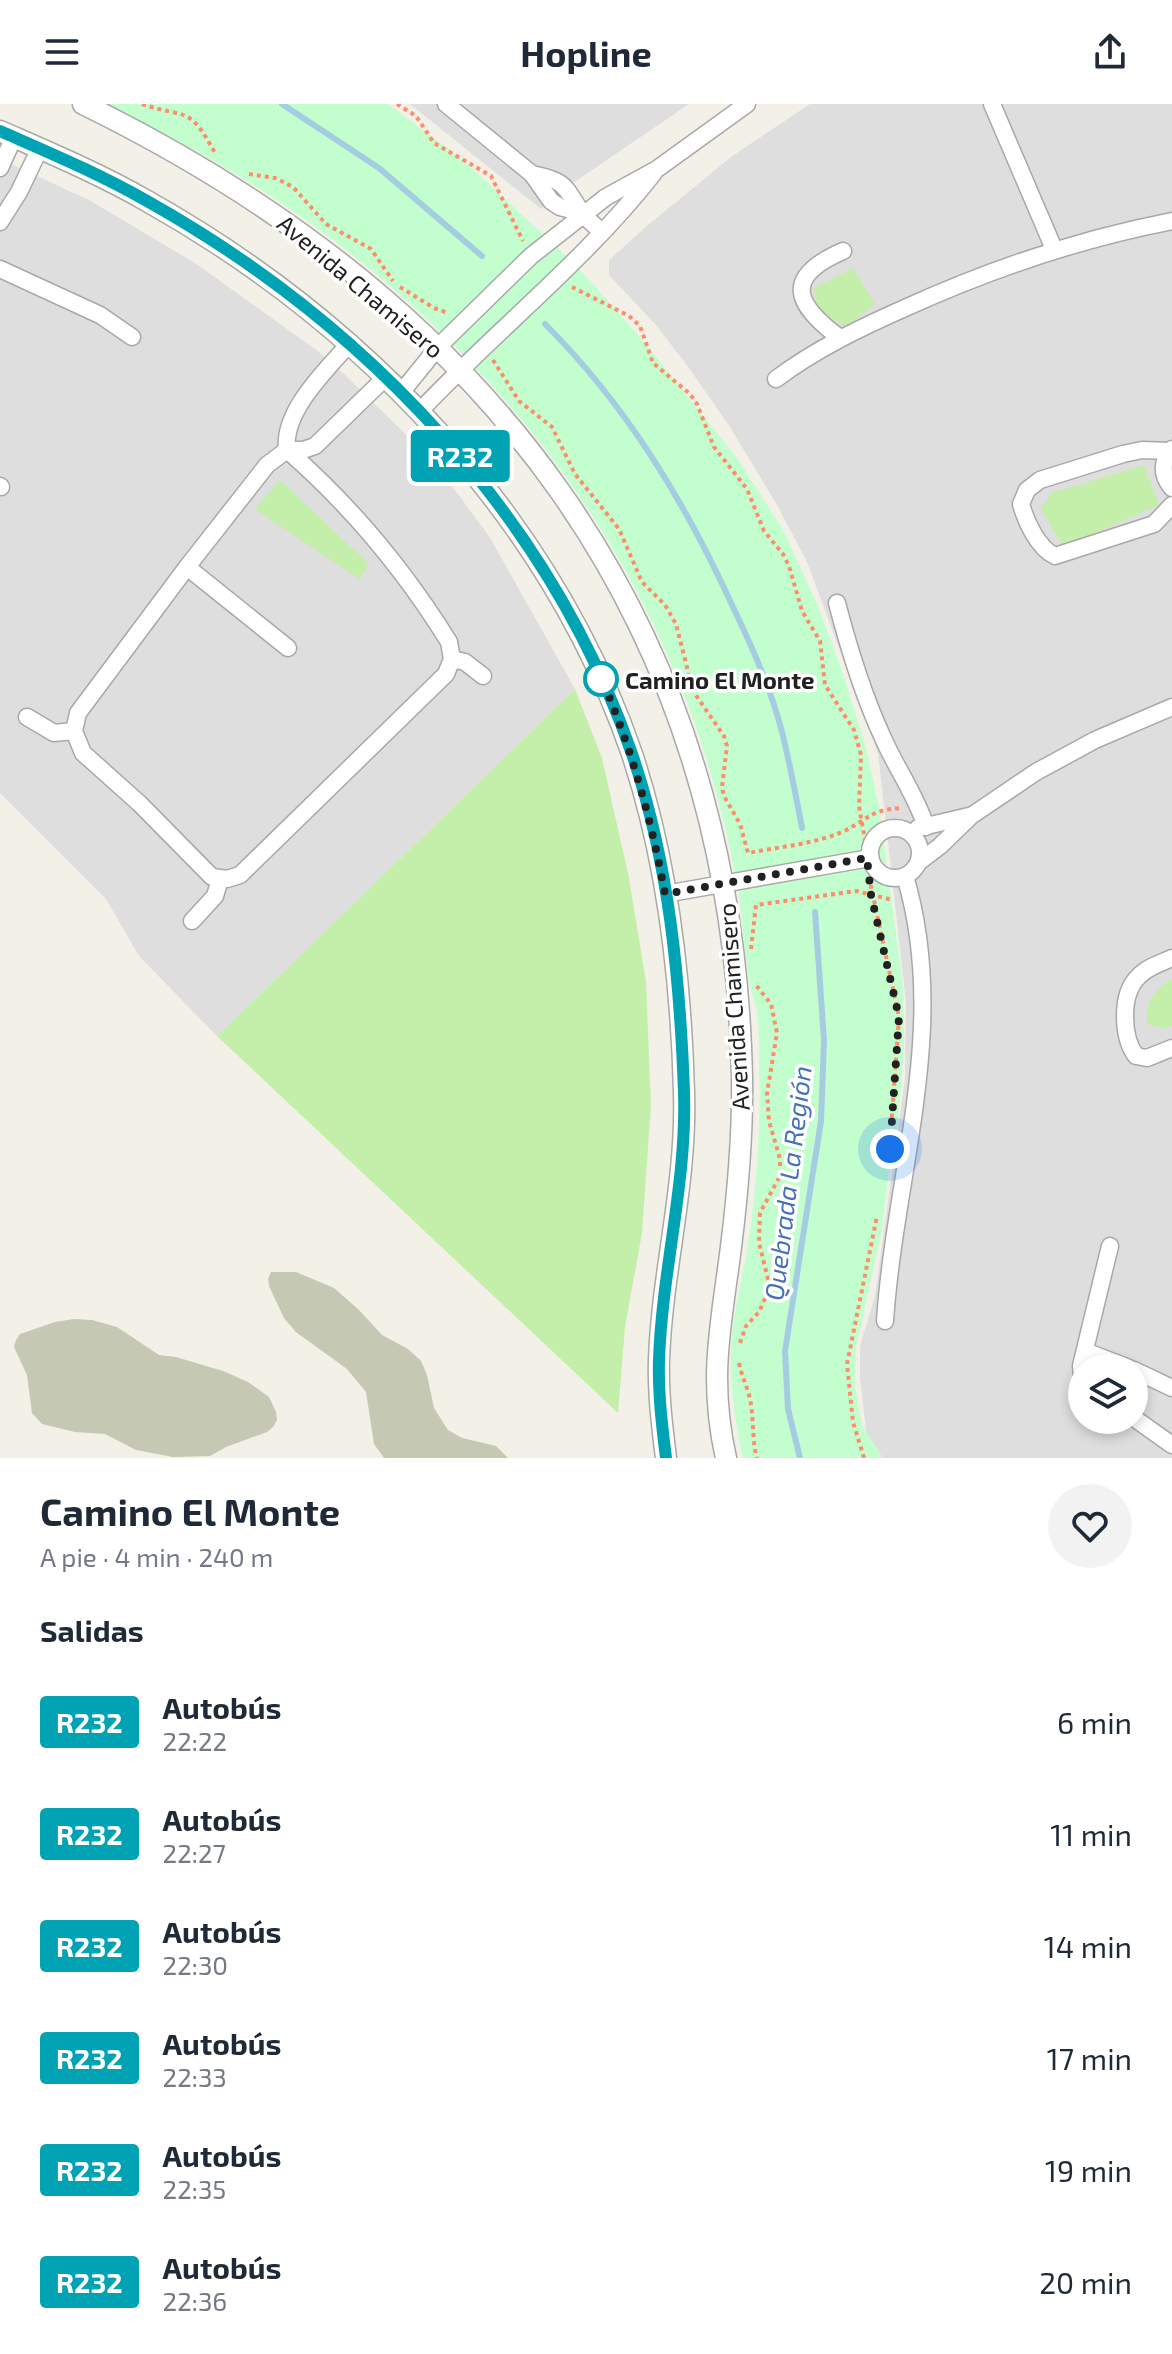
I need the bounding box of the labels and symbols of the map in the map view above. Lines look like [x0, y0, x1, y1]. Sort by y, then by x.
street label: Avenida Chamisero [272, 208, 450, 364]
line badge: R232 [404, 430, 516, 482]
marker: Camino El Monte [584, 662, 618, 696]
place label: Camino El Monte [625, 665, 815, 694]
street label: Avenida Chamisero [711, 902, 755, 1112]
water label: Quebrada La Región [757, 1064, 818, 1302]
your location [870, 1129, 910, 1169]

